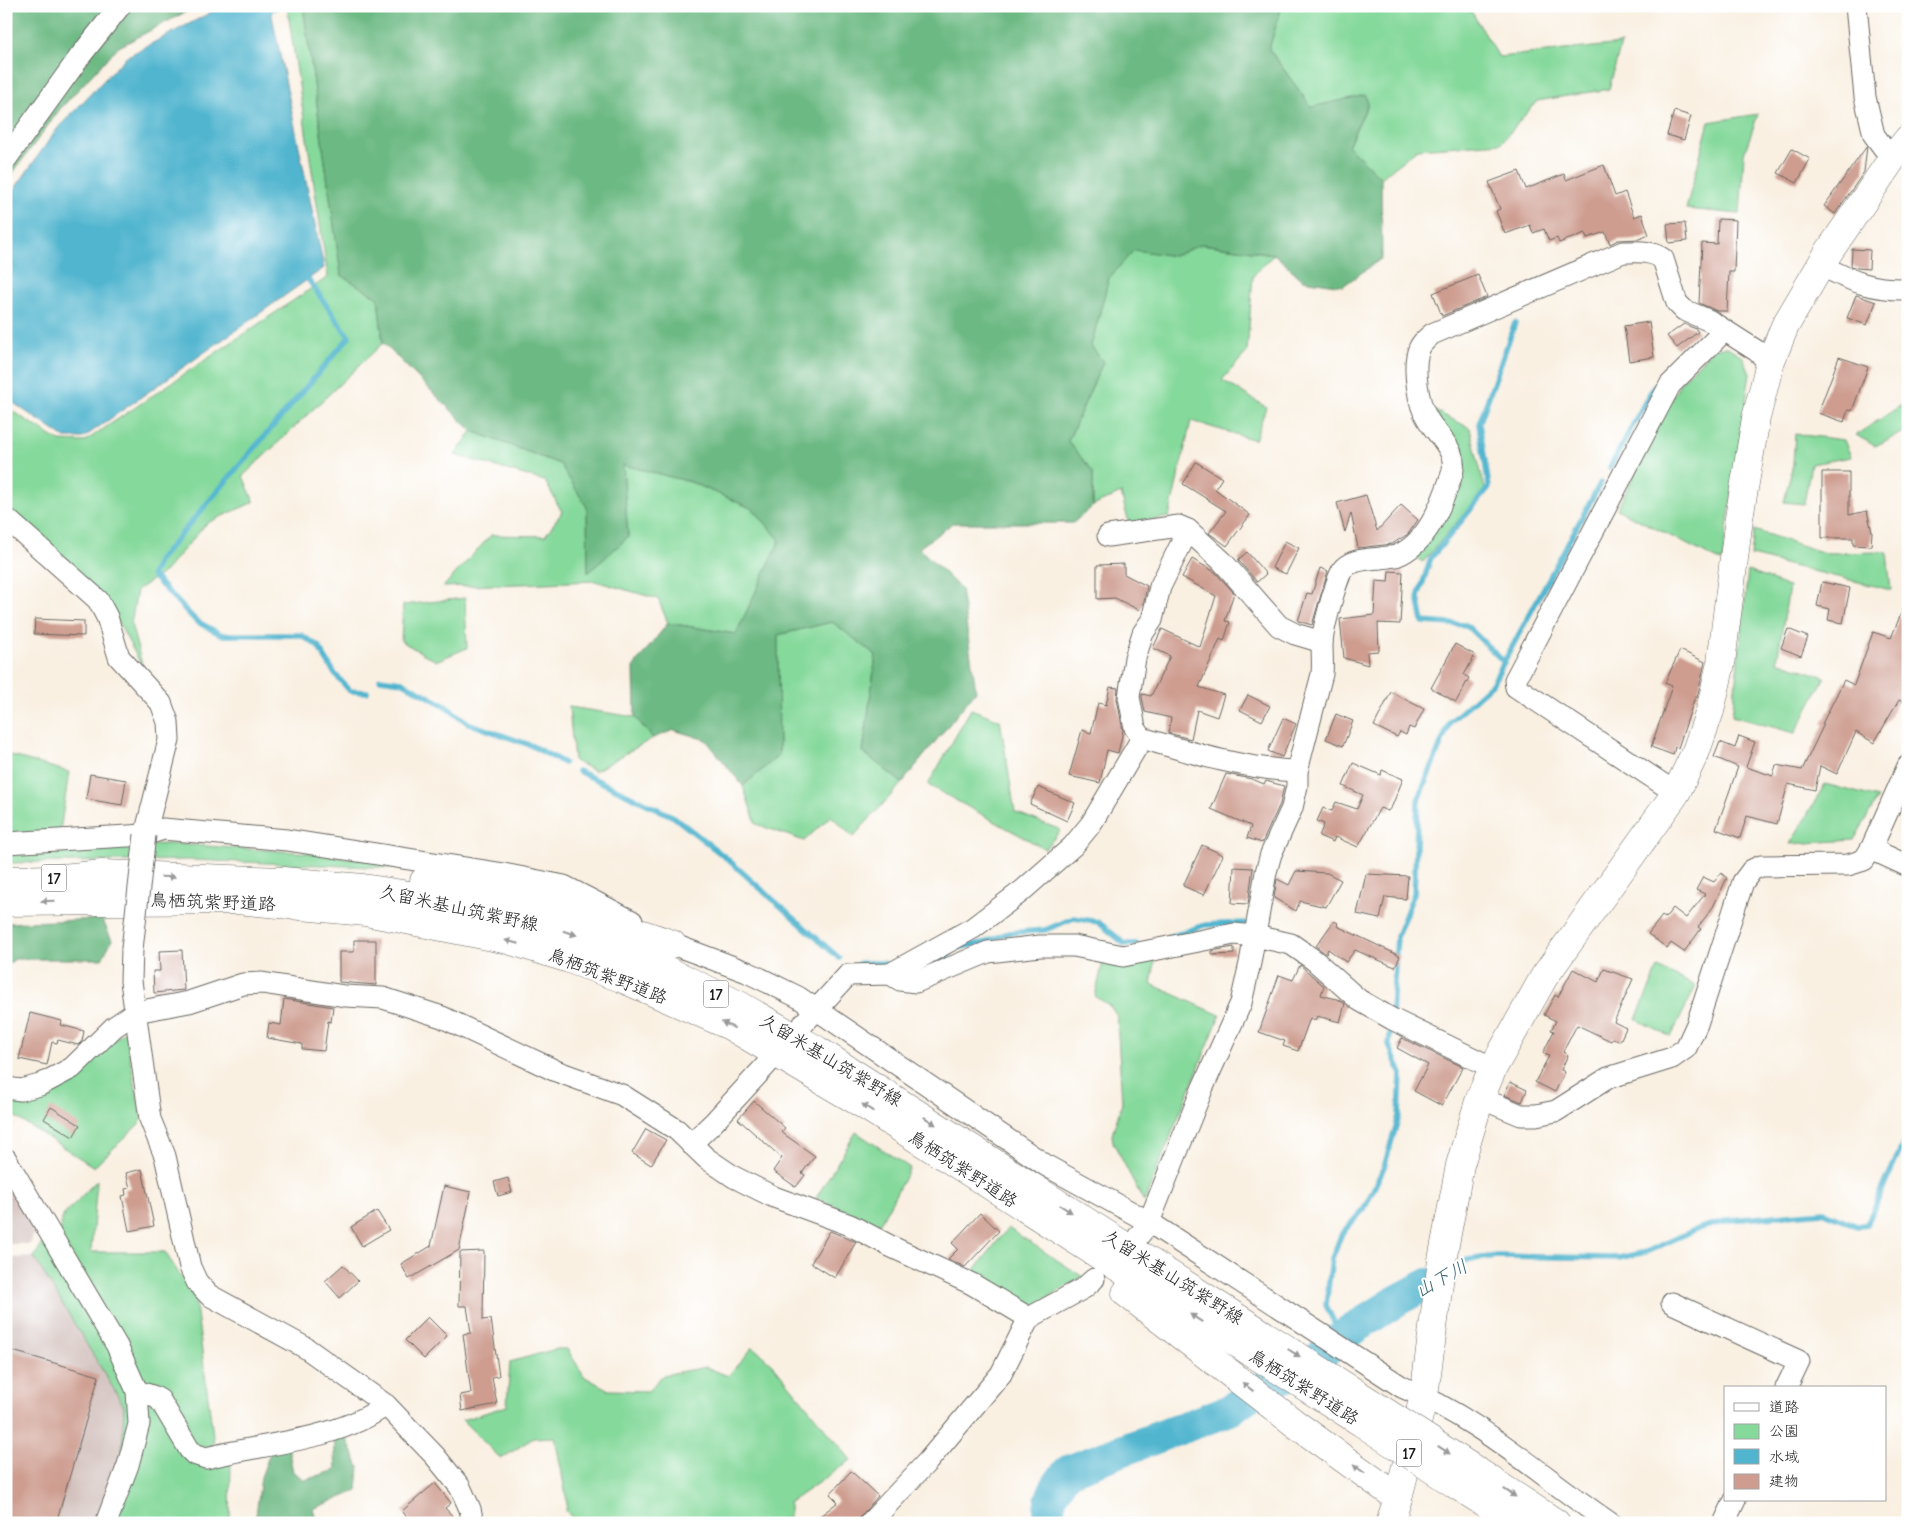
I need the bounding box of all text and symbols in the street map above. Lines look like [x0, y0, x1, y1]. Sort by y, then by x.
road number: 17 [42, 864, 66, 891]
one-way arrow [160, 873, 176, 881]
street label: 久留米基山筑紫野線 [377, 881, 540, 936]
street label: 鳥栖筑紫野道路 [150, 890, 276, 915]
one-way arrow [40, 897, 56, 905]
one-way arrow [562, 929, 577, 937]
one-way arrow [504, 937, 519, 945]
street label: 鳥栖筑紫野道路 [545, 944, 670, 1009]
road number: 17 [704, 981, 728, 1008]
street label: 久留米基山筑紫野線 [756, 1010, 906, 1111]
one-way arrow [721, 1021, 735, 1029]
one-way arrow [861, 1103, 875, 1113]
one-way arrow [923, 1117, 936, 1126]
street label: 鳥栖筑紫野道路 [904, 1126, 1021, 1213]
one-way arrow [1060, 1205, 1073, 1214]
street label: 久留米基山筑紫野線 [1098, 1226, 1247, 1329]
water label: 山下川 [1411, 1255, 1472, 1302]
one-way arrow [1190, 1314, 1203, 1323]
street label: 鳥栖筑紫野道路 [1245, 1345, 1363, 1430]
one-way arrow [1287, 1348, 1300, 1358]
one-way arrow [1242, 1382, 1255, 1393]
legend [1724, 1386, 1886, 1502]
text: 道路 [1769, 1398, 1799, 1416]
text: 公園 [1769, 1422, 1799, 1440]
road number: 17 [1396, 1440, 1422, 1466]
one-way arrow [1437, 1445, 1450, 1455]
text: 水域 [1769, 1448, 1799, 1466]
one-way arrow [1353, 1464, 1366, 1475]
text: 建物 [1769, 1472, 1799, 1490]
one-way arrow [1503, 1488, 1516, 1497]

